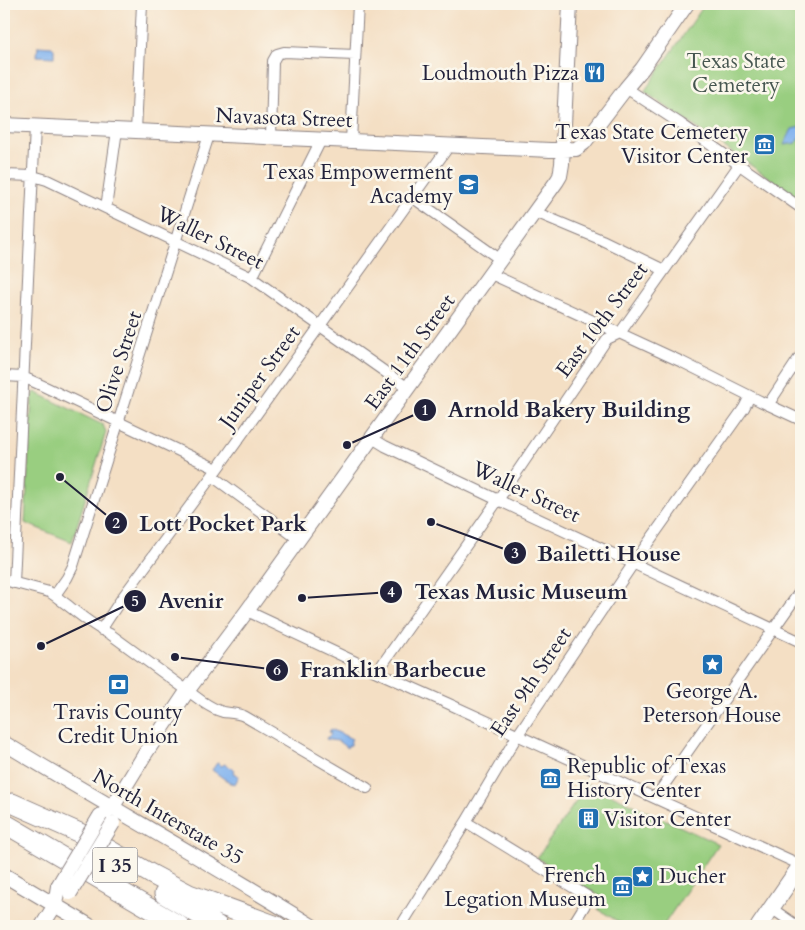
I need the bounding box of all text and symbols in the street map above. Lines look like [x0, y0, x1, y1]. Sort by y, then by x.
park label: Texas State Cemetery [686, 47, 786, 100]
place label: Loudmouth Pizza [422, 59, 579, 88]
restaurant icon: Loudmouth Pizza [583, 61, 607, 85]
street label: Navasota Street [215, 101, 353, 135]
place label: Texas State Cemetery Visitor Center [555, 118, 748, 171]
museum icon: Texas State Cemetery Visitor Center [752, 132, 776, 156]
place label: Texas Empowerment Academy [263, 158, 453, 211]
school or university icon: Texas Empowerment Academy [457, 172, 481, 196]
street label: Waller Street [150, 199, 269, 277]
street label: East 10th Street [549, 256, 655, 384]
street label: East 11th Street [359, 289, 461, 415]
street label: Olive Street [89, 307, 149, 417]
street label: Juniper Street [211, 319, 308, 437]
callout: Arnold Bakery Building [412, 391, 700, 428]
text: Arnold Bakery Building [448, 395, 691, 425]
street label: Waller Street [466, 454, 585, 530]
callout: Lott Pocket Park [104, 504, 317, 541]
text: Lott Pocket Park [139, 509, 307, 539]
text: 2 [112, 513, 120, 533]
callout: Bailetti House [503, 534, 691, 571]
text: Bailetti House [537, 539, 681, 569]
text: 3 [511, 543, 519, 563]
callout: Texas Music Museum [379, 573, 637, 610]
text: Texas Music Museum [414, 577, 628, 607]
callout: Avenir [123, 582, 233, 619]
text: 4 [387, 582, 395, 602]
text: Avenir [158, 586, 224, 616]
text: 5 [131, 591, 139, 611]
street label: East 9th Street [484, 621, 579, 743]
callout: Franklin Barbecue [264, 651, 496, 688]
place icon: George A. Peterson House [700, 652, 724, 676]
text: Franklin Barbecue [300, 655, 486, 685]
text: 6 [273, 660, 281, 680]
bank icon: Travis County Credit Union [106, 673, 130, 697]
place label: George A. Peterson House [643, 677, 781, 730]
place label: Travis County Credit Union [53, 698, 183, 751]
place label: Republic of Texas History Center [567, 752, 726, 805]
street label: North Interstate 35 [87, 762, 249, 872]
museum icon: Republic of Texas History Center [539, 766, 563, 790]
place label: Visitor Center [604, 805, 731, 834]
building icon: Visitor Center [576, 807, 600, 831]
road number: I 35 [92, 848, 138, 882]
place label: French Legation Museum [444, 861, 606, 914]
place label: Ducher [659, 862, 726, 891]
place icon: Ducher [631, 864, 655, 888]
museum icon: French Legation Museum [610, 875, 634, 899]

